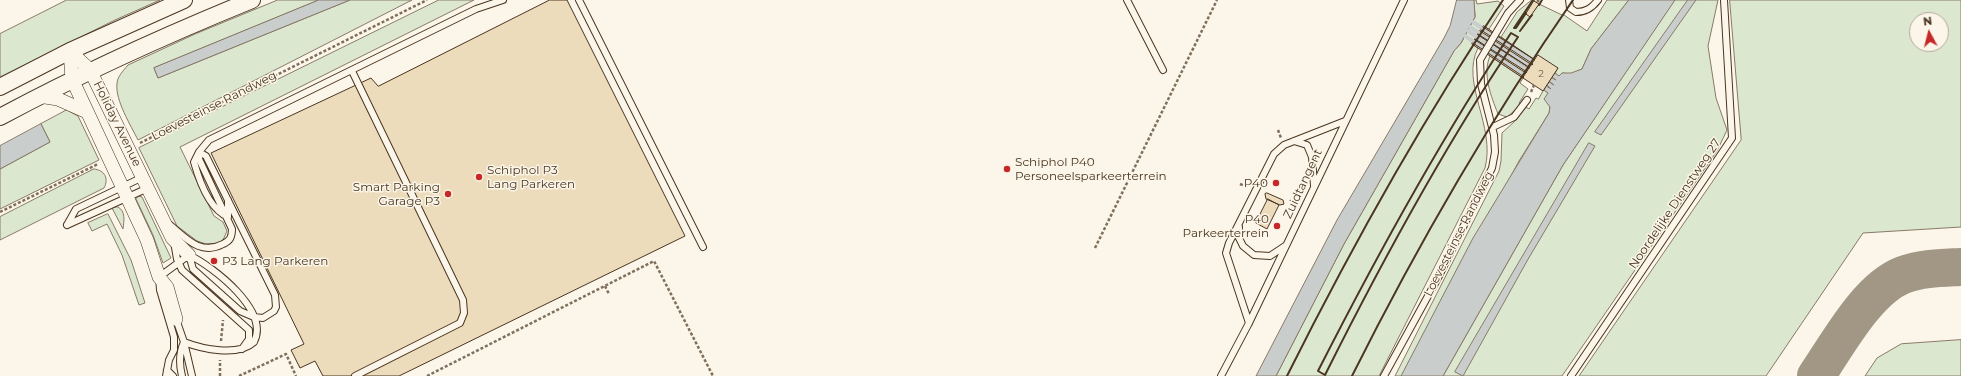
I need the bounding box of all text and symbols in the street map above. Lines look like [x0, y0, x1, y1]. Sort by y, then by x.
north arrow [1909, 12, 1949, 52]
text: N [1922, 14, 1933, 29]
street label: Loevesteinse Randweg [149, 68, 279, 144]
house number: 2 [1538, 68, 1544, 80]
street label: Holiday Avenue [90, 79, 144, 169]
street label: Noordelijke Dienstweg 27 [1626, 136, 1724, 272]
street label: Zuidtangent [1281, 147, 1325, 221]
place label: Schiphol P40 Personeelsparkeerterrein [1015, 155, 1167, 183]
place label: Schiphol P3 Lang Parkeren [487, 163, 575, 191]
marker: Schiphol P40 Personeelsparkeerterrein [1002, 164, 1012, 174]
street label: Loevesteinse Randweg [1421, 169, 1497, 299]
marker: Schiphol P3 Lang Parkeren [474, 172, 484, 182]
place label: P40 [1244, 176, 1268, 190]
marker: P40 [1271, 178, 1281, 188]
place label: Smart Parking Garage P3 [353, 180, 440, 208]
marker: Smart Parking Garage P3 [443, 189, 453, 199]
place label: P40 Parkeerterrein [1182, 212, 1269, 240]
marker: P40 Parkeerterrein [1272, 221, 1282, 231]
place label: P3 Lang Parkeren [222, 254, 328, 268]
marker: P3 Lang Parkeren [209, 256, 219, 266]

